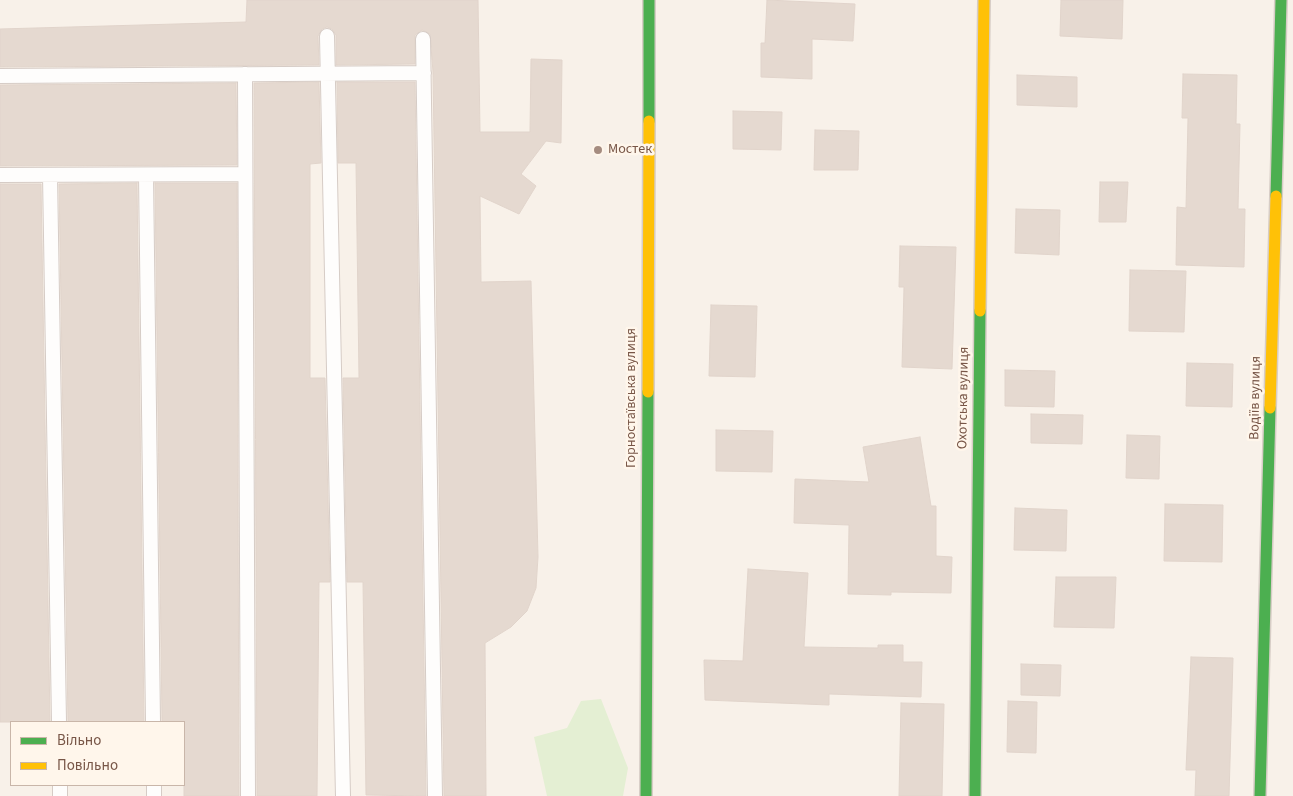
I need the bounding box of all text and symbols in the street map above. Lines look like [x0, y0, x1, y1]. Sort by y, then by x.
place label: Мостек [608, 142, 652, 158]
marker: Мостек [592, 144, 604, 156]
street label: Горностаївська вулиця [624, 328, 640, 468]
street label: Охотська вулиця [955, 347, 973, 449]
street label: Водіїв вулиця [1247, 356, 1265, 440]
legend [10, 721, 185, 786]
text: Вільно [57, 730, 101, 751]
text: Повільно [57, 755, 118, 776]

